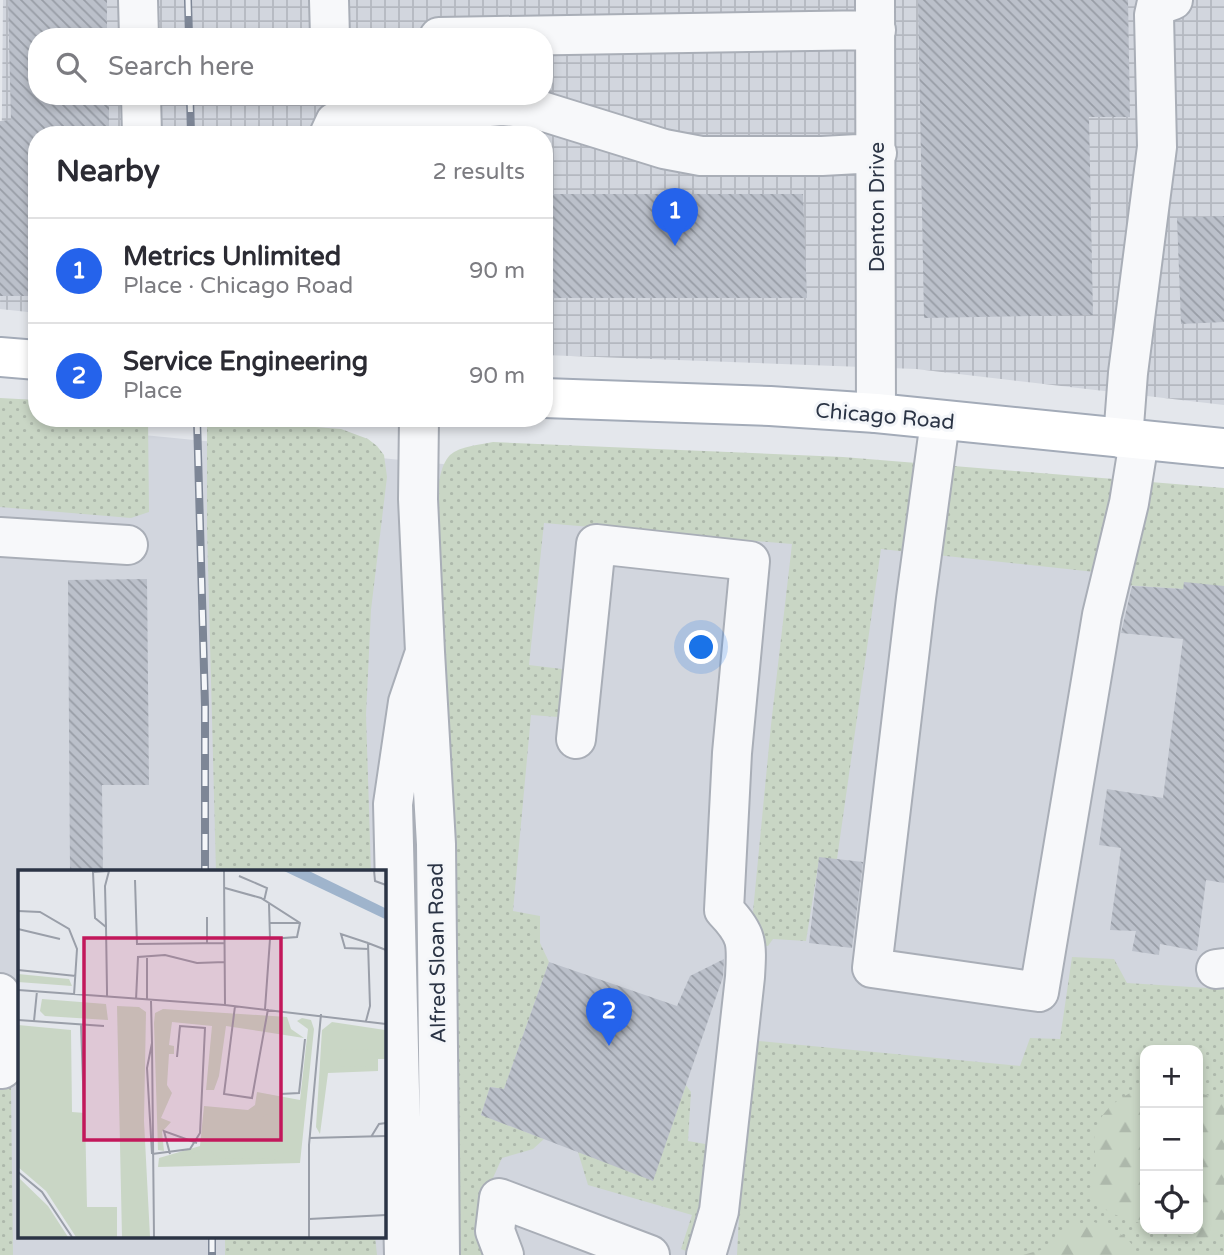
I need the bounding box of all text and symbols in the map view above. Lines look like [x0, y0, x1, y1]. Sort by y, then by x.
search box [28, 28, 553, 105]
icon: search [52, 48, 90, 86]
text: Search here [108, 51, 254, 82]
street label: Denton Drive [865, 142, 890, 272]
text: Nearby [56, 153, 160, 190]
text: 2 results [432, 158, 525, 186]
pin: 1 [652, 188, 698, 246]
text: Metrics Unlimited [123, 241, 341, 272]
text: 1 [72, 257, 86, 285]
text: 90 m [469, 257, 525, 285]
text: Place · Chicago Road [123, 272, 353, 300]
text: Service Engineering [123, 346, 368, 377]
text: 2 [72, 362, 86, 390]
text: 90 m [469, 362, 525, 390]
text: Place [123, 377, 182, 405]
street label: Chicago Road [814, 398, 956, 435]
your location [684, 630, 718, 664]
street label: Alfred Sloan Road [423, 862, 452, 1044]
inset map [18, 870, 385, 1238]
pin: 2 [586, 988, 632, 1046]
map controls [1140, 1045, 1203, 1234]
button: + [1140, 1045, 1203, 1108]
button: − [1140, 1108, 1203, 1171]
button: locate [1140, 1171, 1203, 1234]

